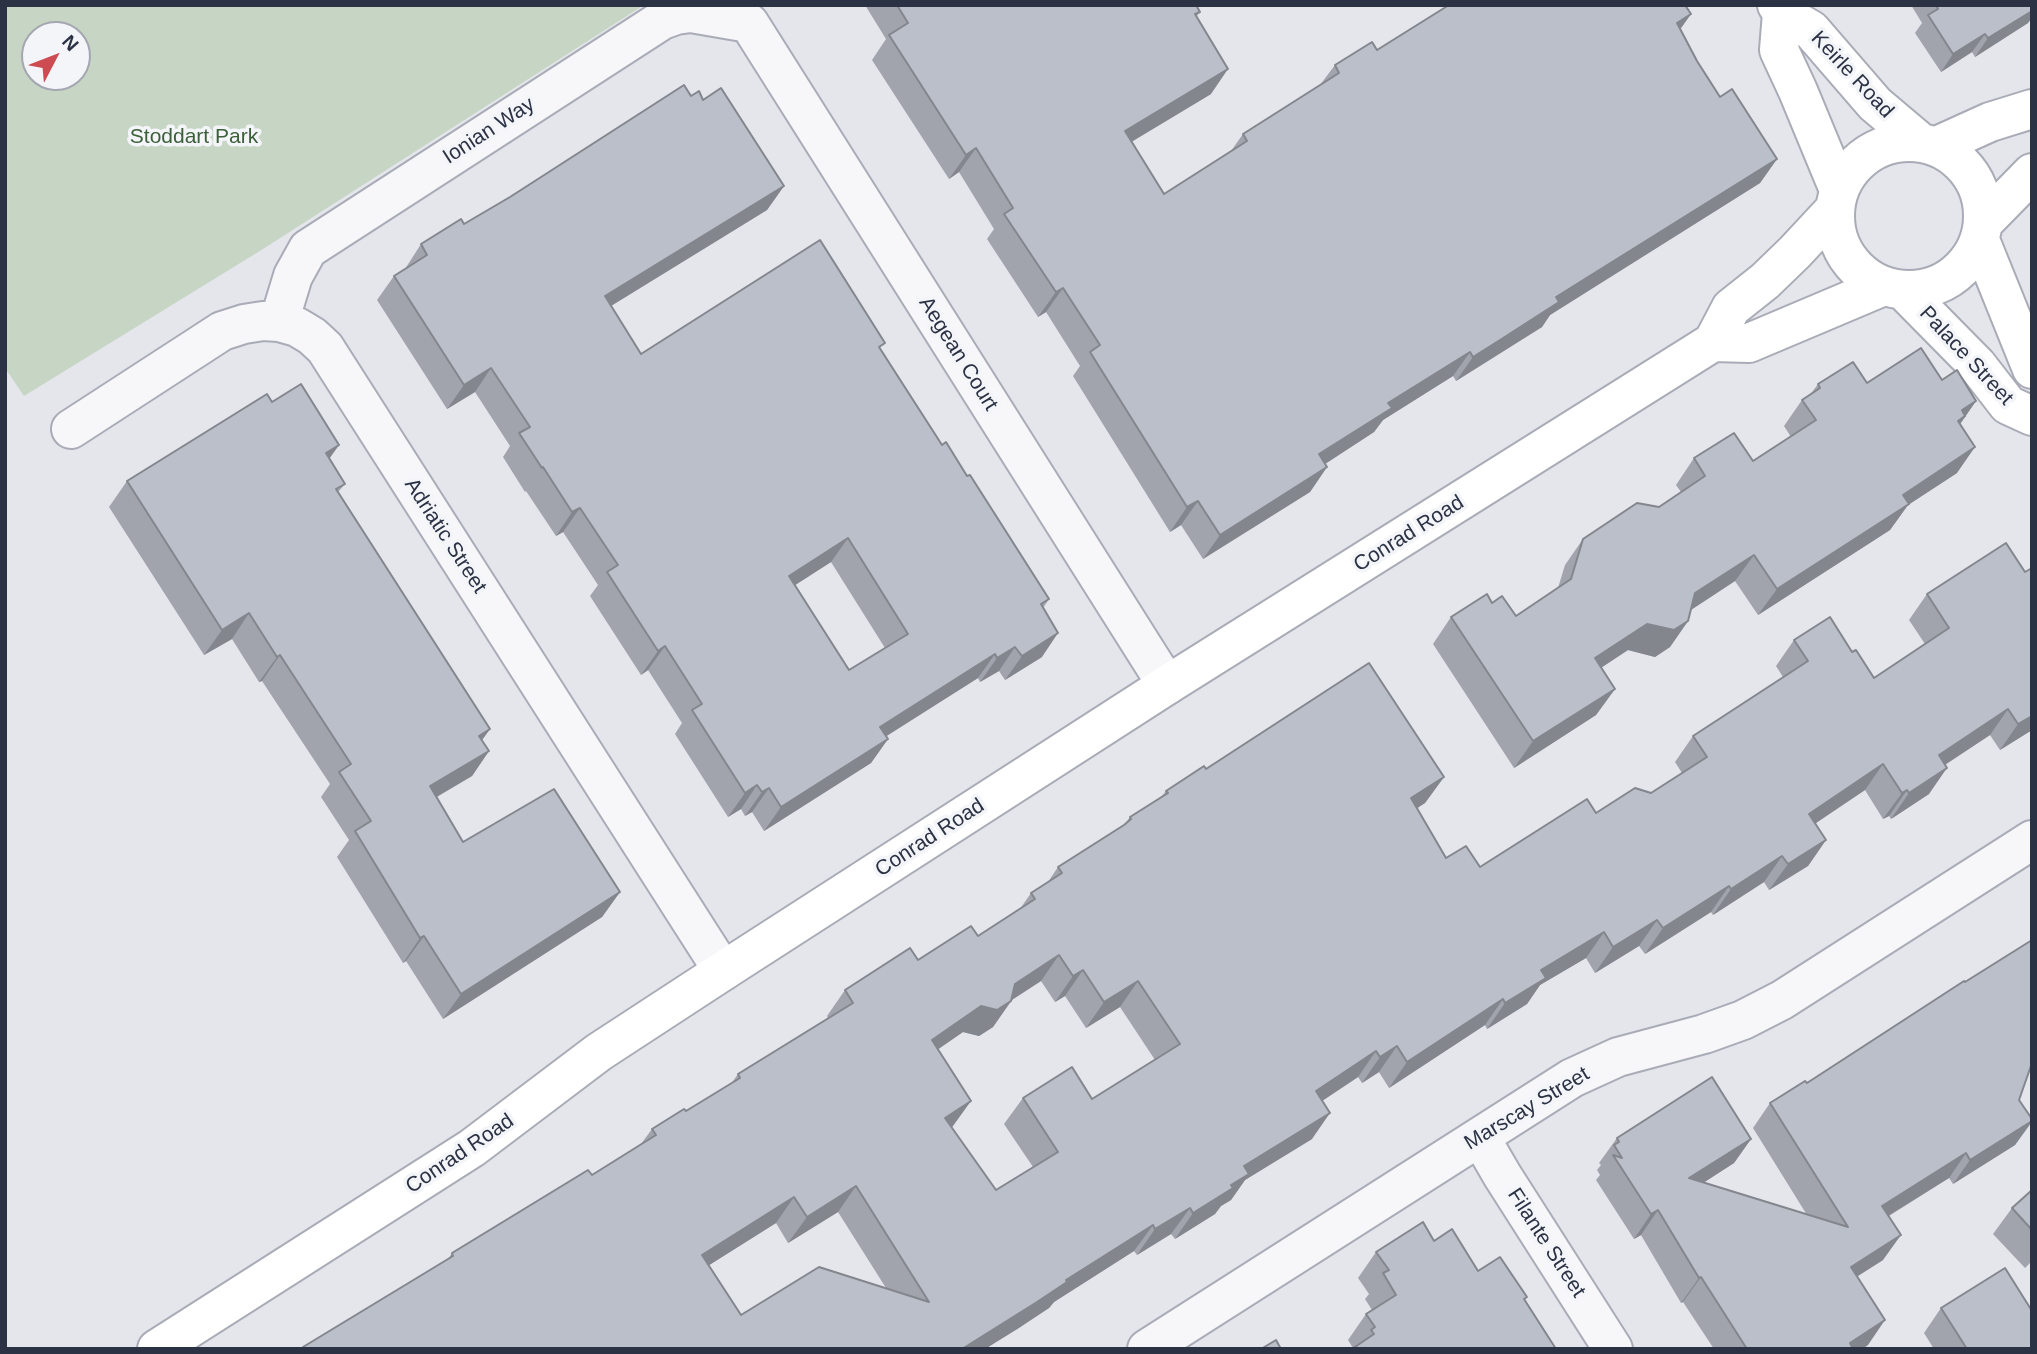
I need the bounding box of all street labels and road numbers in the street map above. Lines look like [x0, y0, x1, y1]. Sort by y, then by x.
street label: Keirle Road [1805, 26, 1899, 124]
street label: Ionian Way [438, 92, 540, 170]
street label: Aegean Court [913, 292, 1003, 416]
street label: Palace Street [1914, 301, 2018, 411]
street label: Adriatic Street [399, 474, 491, 598]
street label: Conrad Road [1349, 490, 1469, 578]
street label: Conrad Road [871, 793, 989, 883]
street label: Marscay Street [1460, 1062, 1594, 1156]
street label: Conrad Road [401, 1109, 519, 1199]
street label: Filante Street [1501, 1184, 1591, 1302]

